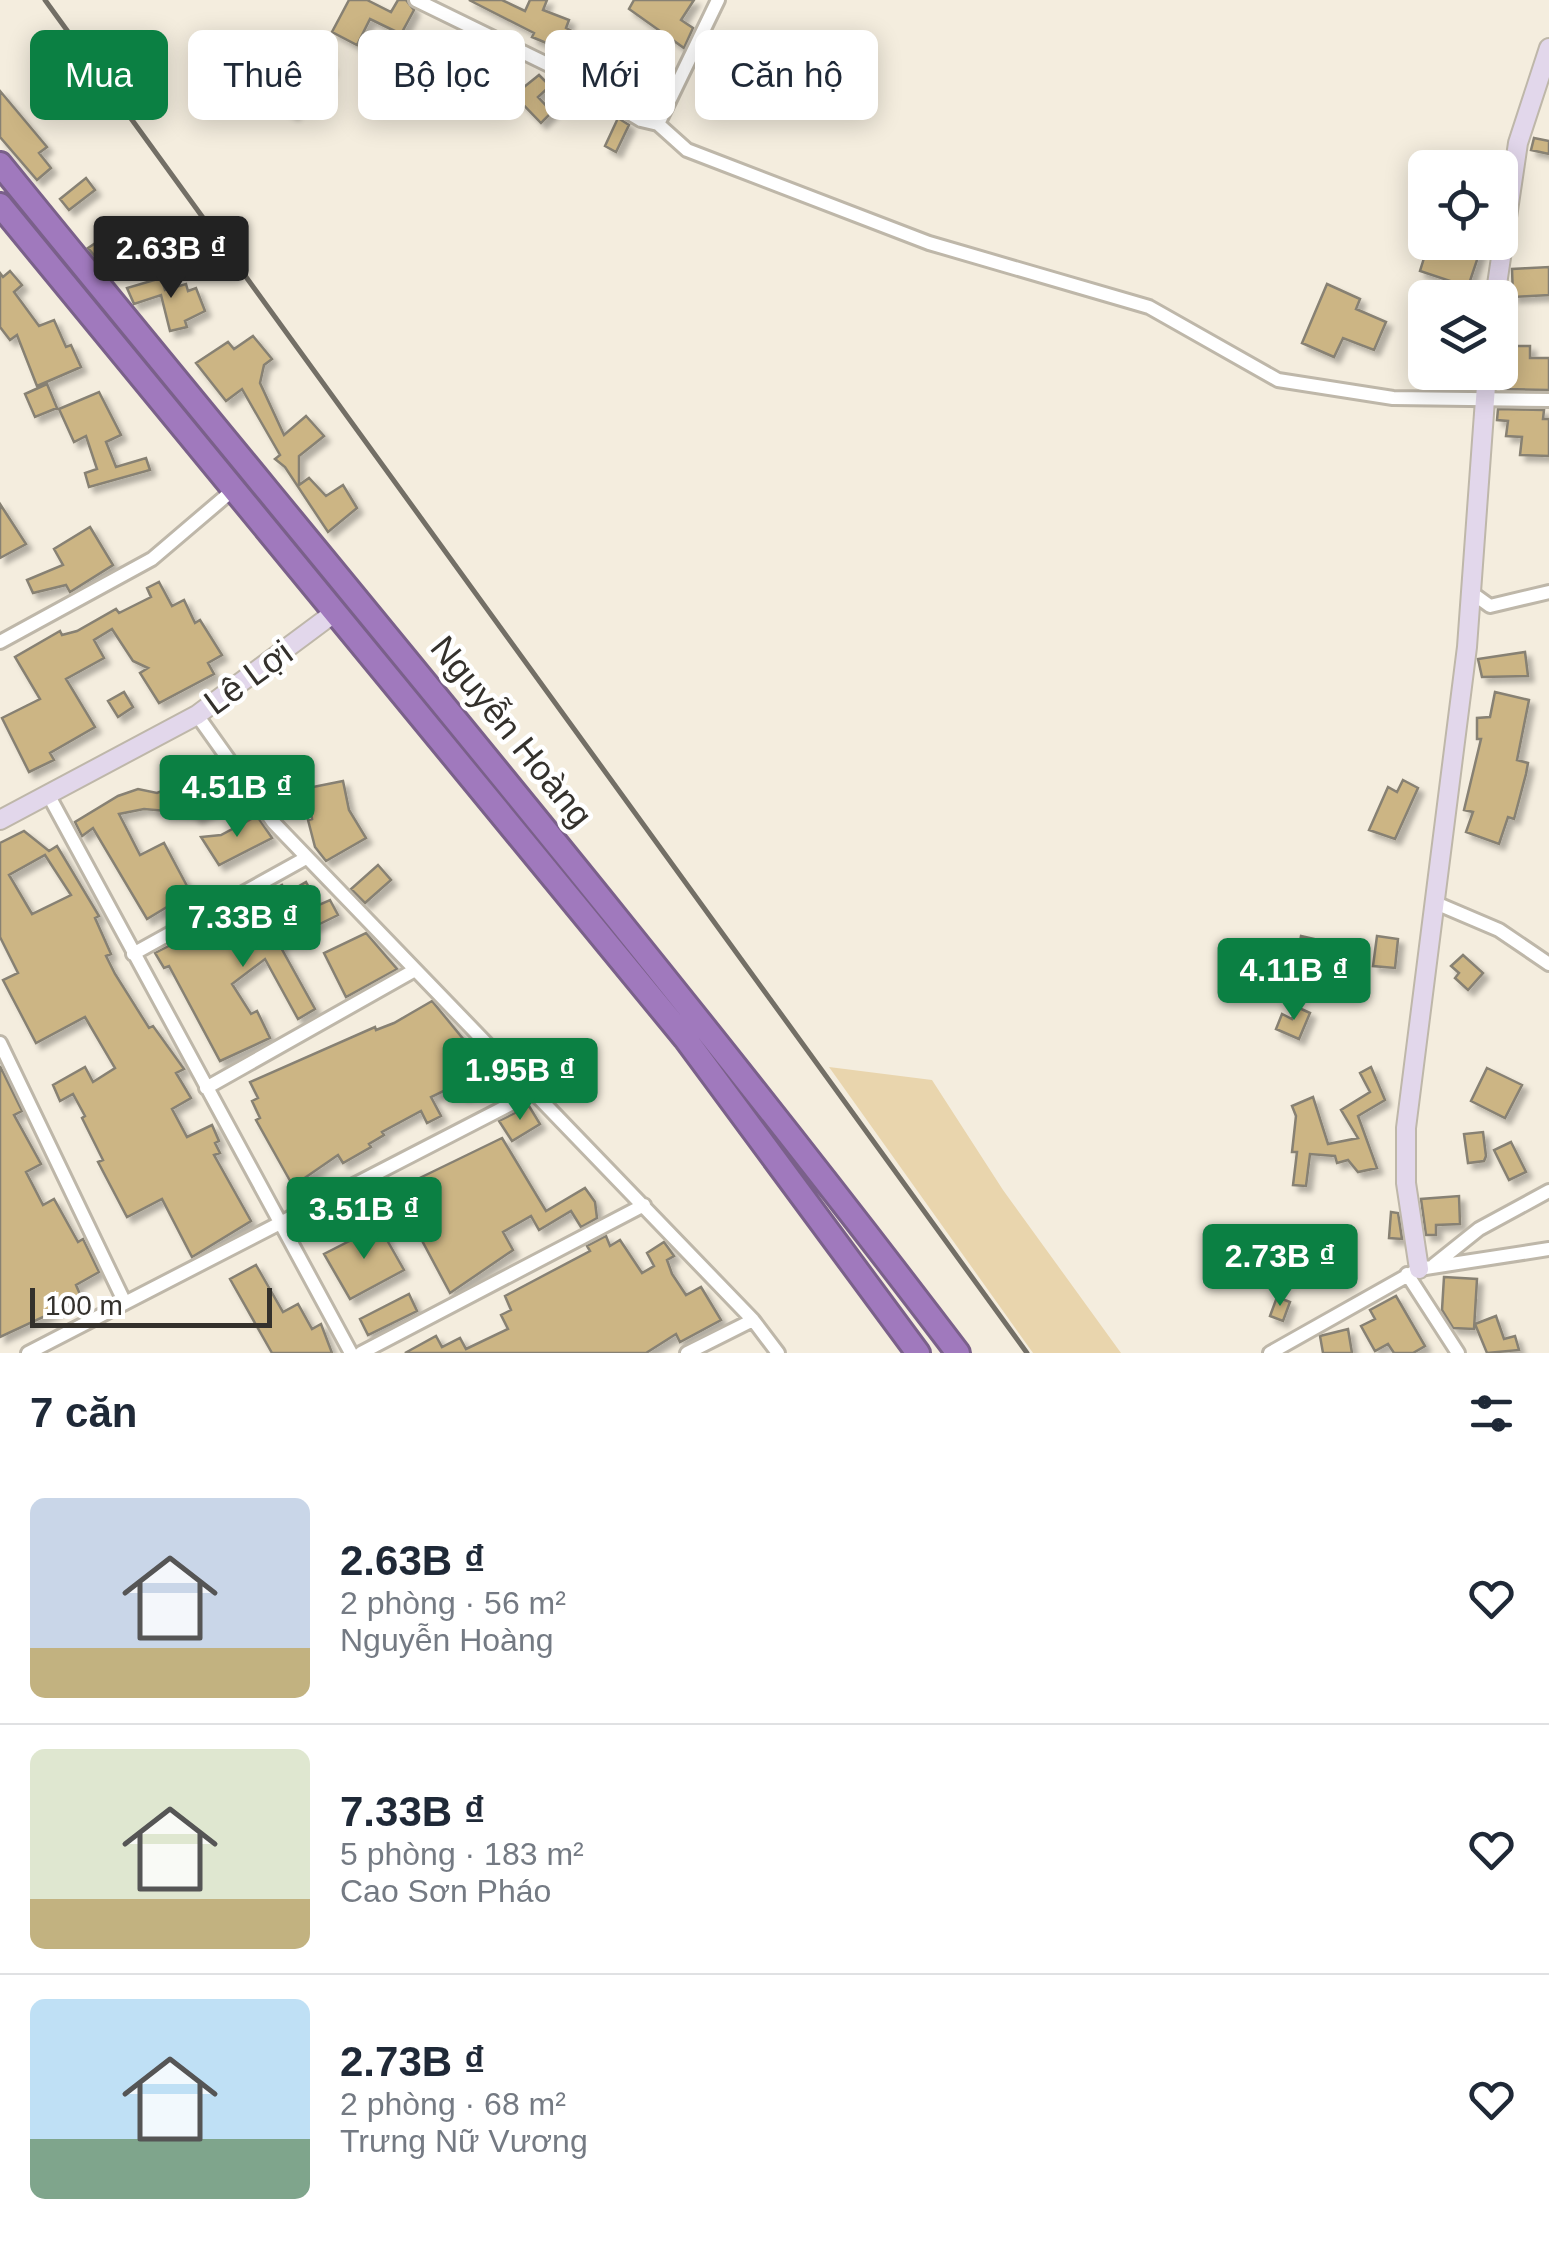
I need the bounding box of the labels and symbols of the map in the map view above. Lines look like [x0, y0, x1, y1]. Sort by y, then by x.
pin: 2.63B ₫ [79, 216, 263, 301]
street label: Nguyễn Hoàng [423, 628, 601, 834]
street label: Lê Lợi [197, 632, 299, 722]
pin: 4.51B ₫ [145, 755, 329, 840]
pin: 7.33B ₫ [151, 885, 335, 970]
pin: 4.11B ₫ [1202, 938, 1386, 1023]
pin: 1.95B ₫ [428, 1038, 612, 1123]
pin: 3.51B ₫ [272, 1177, 456, 1262]
pin: 2.73B ₫ [1188, 1224, 1372, 1309]
scale bar [30, 1283, 272, 1328]

